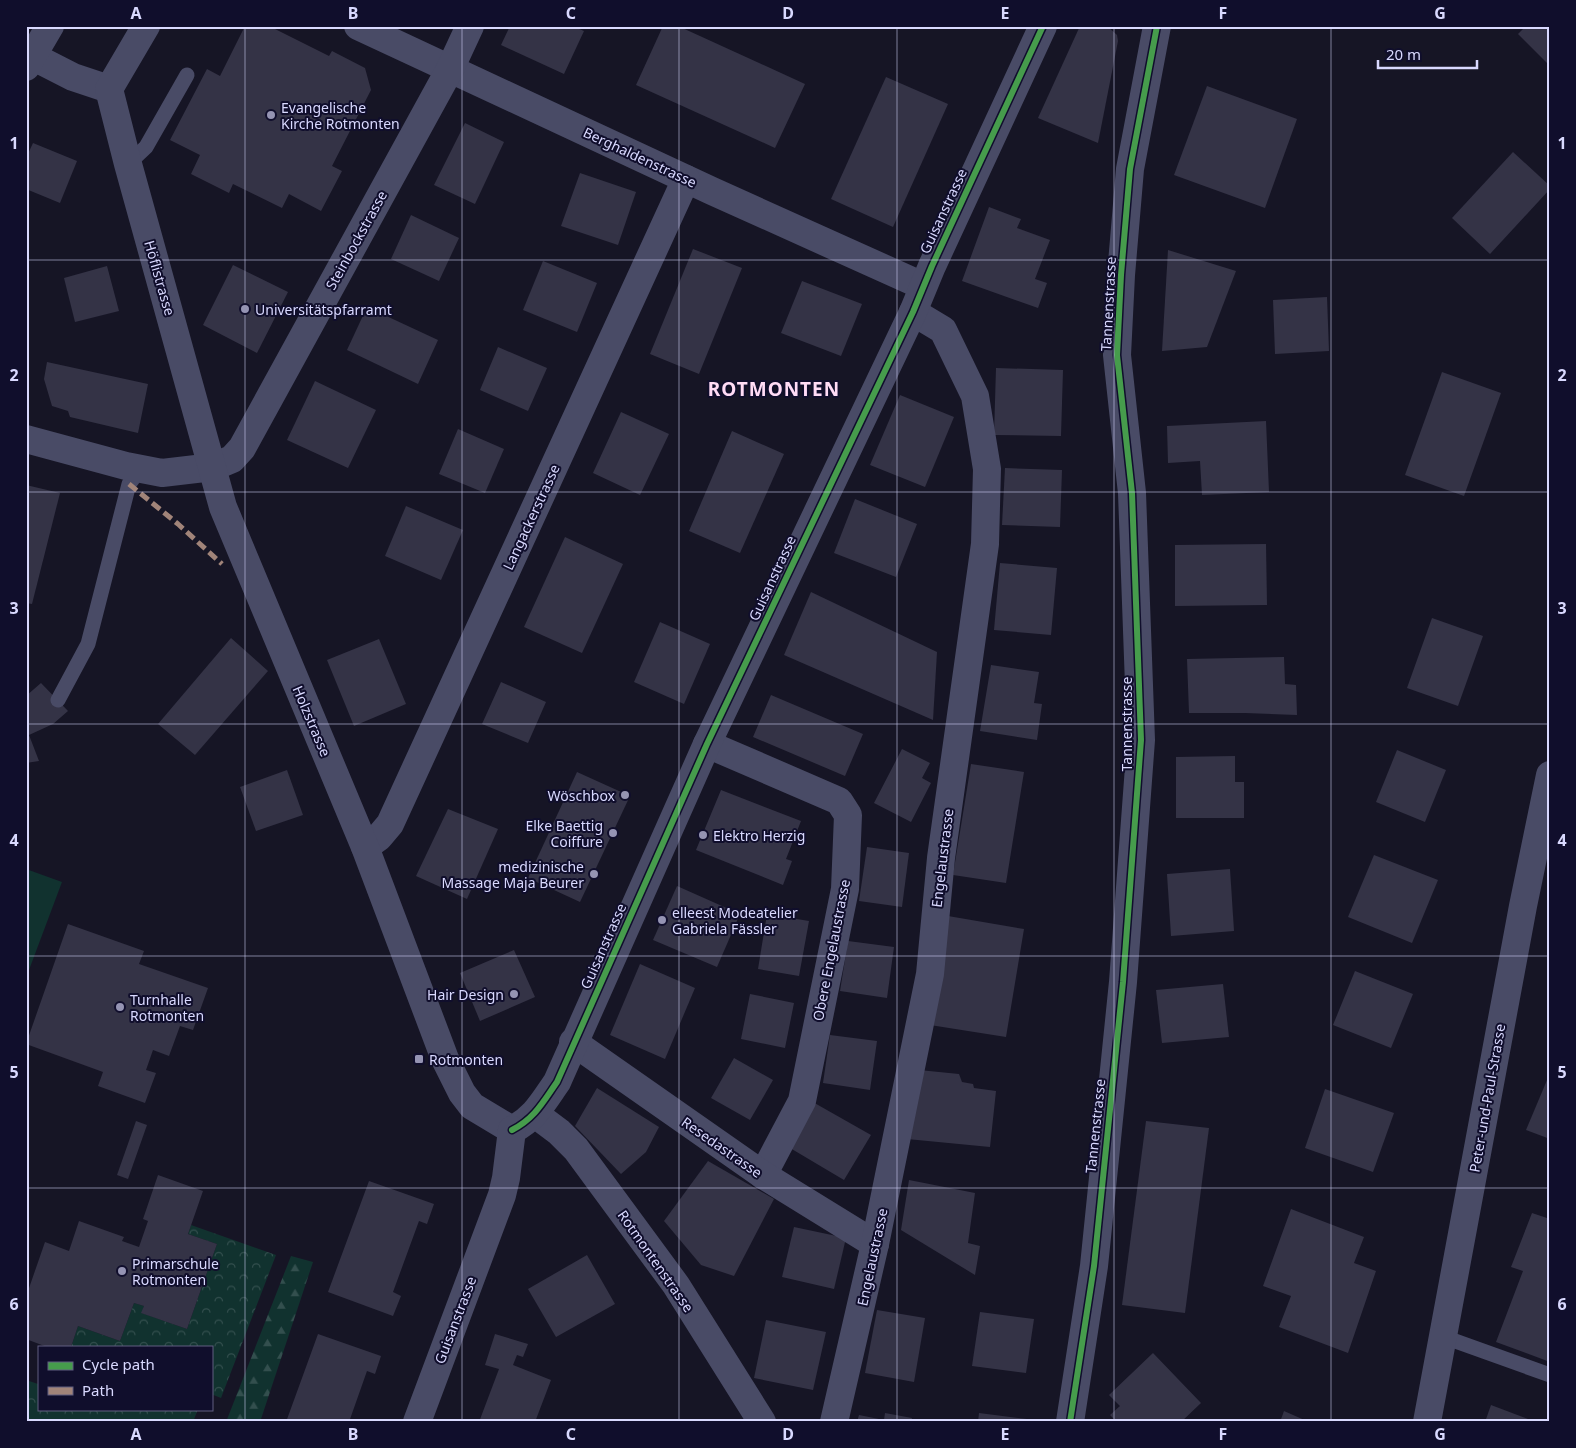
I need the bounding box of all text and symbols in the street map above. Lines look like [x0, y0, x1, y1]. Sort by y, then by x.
text: A [130, 2, 142, 24]
text: B [348, 2, 358, 24]
text: C [566, 2, 576, 24]
text: D [782, 2, 794, 24]
text: E [1001, 2, 1010, 24]
text: F [1219, 2, 1227, 24]
text: G [1434, 2, 1446, 24]
scale bar [1378, 38, 1477, 70]
text: 20 m [1386, 44, 1421, 64]
place label: Evangelische Kirche Rotmonten [281, 98, 400, 133]
marker: Evangelische Kirche Rotmonten [265, 109, 277, 121]
street label: Berghaldenstrasse [580, 122, 700, 192]
text: 1 [9, 132, 19, 154]
text: 1 [1557, 132, 1567, 154]
street label: Guisanstrasse [915, 165, 971, 257]
street label: Steinbockstrasse [321, 187, 391, 293]
street label: Höflistrasse [140, 238, 180, 318]
street label: Tannenstrasse [1096, 256, 1120, 352]
place label: Universitätspfarramt [255, 300, 392, 319]
marker: Universitätspfarramt [239, 303, 251, 315]
text: 2 [9, 364, 19, 386]
text: 2 [1557, 364, 1567, 386]
district label: ROTMONTEN [708, 376, 840, 402]
street label: Langackerstrasse [498, 461, 564, 573]
street label: Guisanstrasse [744, 532, 800, 624]
text: 3 [9, 597, 19, 619]
text: 3 [1557, 597, 1567, 619]
street label: Tannenstrasse [1117, 677, 1136, 771]
street label: Holzstrasse [289, 683, 336, 760]
place label: Wöschbox [548, 786, 616, 805]
marker: Wöschbox [619, 789, 631, 801]
street label: Engelaustrasse [927, 807, 958, 909]
place label: Elke Baettig Coiffure [525, 816, 603, 851]
place label: Elektro Herzig [713, 826, 805, 845]
marker: Elke Baettig Coiffure [607, 827, 619, 839]
text: 4 [9, 829, 19, 851]
marker: Elektro Herzig [697, 829, 709, 841]
text: 4 [1557, 829, 1567, 851]
place label: medizinische Massage Maja Beurer [442, 857, 584, 892]
marker: medizinische Massage Maja Beurer [588, 868, 600, 880]
street label: Obere Engelaustrasse [808, 877, 854, 1022]
street label: Guisanstrasse [576, 900, 630, 992]
place label: elleest Modeatelier Gabriela Fässler [672, 903, 798, 938]
marker: elleest Modeatelier Gabriela Fässler [656, 914, 668, 926]
place label: Hair Design [427, 985, 504, 1004]
marker: Hair Design [508, 988, 520, 1000]
place label: Turnhalle Rotmonten [130, 990, 204, 1025]
marker: Turnhalle Rotmonten [114, 1001, 126, 1013]
street label: Peter-und-Paul-Strasse [1465, 1022, 1509, 1174]
place label: Rotmonten [429, 1050, 503, 1069]
marker: Rotmonten [413, 1053, 425, 1065]
text: 5 [9, 1061, 19, 1083]
text: 5 [1557, 1061, 1567, 1083]
street label: Tannenstrasse [1081, 1078, 1109, 1174]
street label: Resedastrasse [678, 1112, 766, 1182]
street label: Rotmontenstrasse [614, 1206, 698, 1316]
street label: Engelaustrasse [852, 1206, 892, 1308]
place label: Primarschule Rotmonten [132, 1254, 219, 1289]
marker: Primarschule Rotmonten [116, 1265, 128, 1277]
street label: Guisanstrasse [430, 1274, 480, 1366]
text: 6 [9, 1293, 19, 1315]
text: 6 [1557, 1293, 1567, 1315]
legend [38, 1346, 212, 1410]
text: Cycle path [82, 1354, 155, 1374]
text: Path [82, 1380, 114, 1400]
text: A [130, 1423, 142, 1445]
text: B [348, 1423, 358, 1445]
text: C [566, 1423, 576, 1445]
text: D [782, 1423, 794, 1445]
text: E [1001, 1423, 1010, 1445]
text: F [1219, 1423, 1227, 1445]
text: G [1434, 1423, 1446, 1445]

